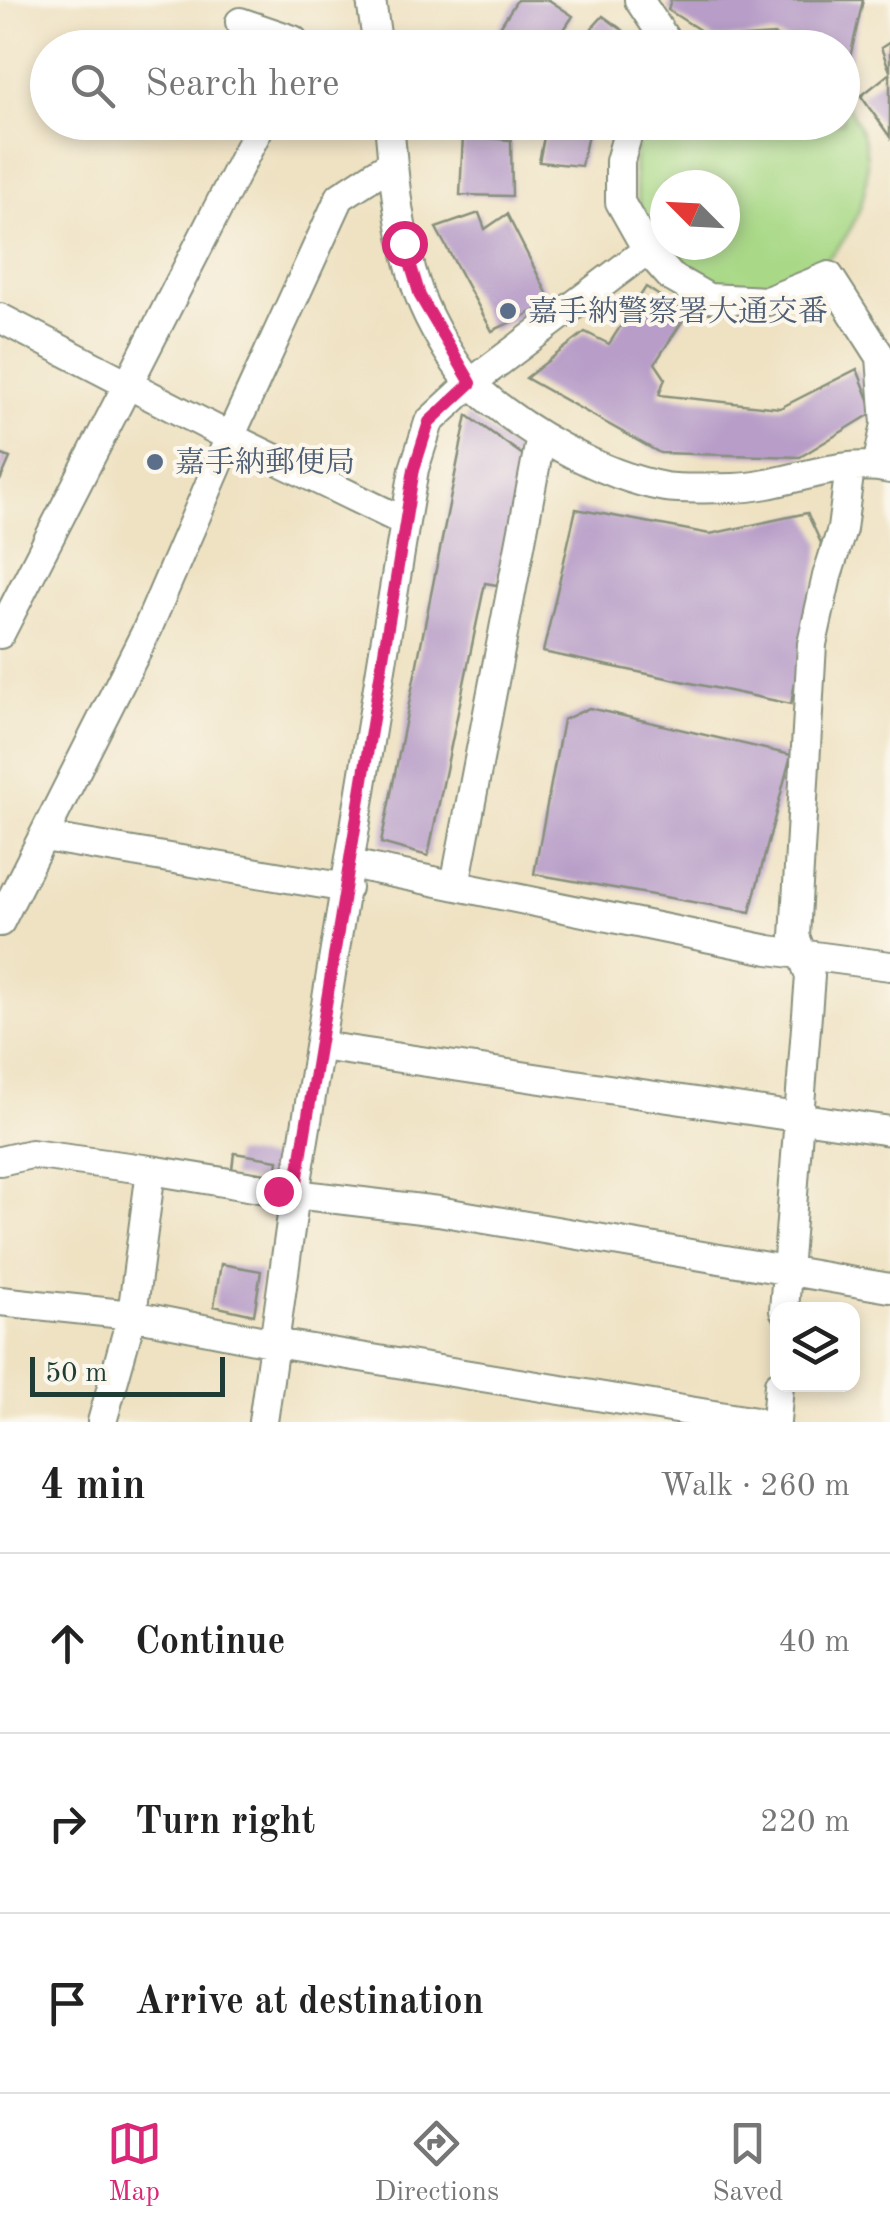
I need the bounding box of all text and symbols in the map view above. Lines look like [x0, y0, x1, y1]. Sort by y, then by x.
search box [30, 30, 860, 140]
icon: search [65, 58, 120, 113]
text: Search here [145, 66, 340, 104]
north arrow [650, 170, 740, 260]
route start [382, 221, 428, 267]
place label: 嘉手納警察署大通交番 [528, 295, 828, 328]
marker: 嘉手納警察署大通交番 [497, 300, 519, 322]
place label: 嘉手納郵便局 [175, 446, 355, 479]
marker: 嘉手納郵便局 [144, 451, 166, 473]
route end [256, 1169, 302, 1215]
map controls [770, 1302, 860, 1392]
button: layers [770, 1302, 860, 1392]
scale bar [30, 1352, 225, 1396]
text: 50 m [45, 1360, 108, 1388]
text: 4 min [40, 1466, 146, 1508]
text: Walk · 260 m [660, 1471, 850, 1503]
icon: ahead [40, 1616, 95, 1671]
text: Continue [135, 1624, 285, 1662]
text: 40 m [779, 1627, 850, 1659]
icon: right [40, 1796, 95, 1851]
text: Turn right [135, 1804, 315, 1842]
text: 220 m [760, 1807, 850, 1839]
icon: arrive [40, 1976, 95, 2031]
text: Arrive at destination [135, 1984, 484, 2022]
tab: Map [107, 2116, 162, 2211]
tab: Directions [375, 2116, 499, 2211]
tab: Saved [712, 2116, 783, 2211]

